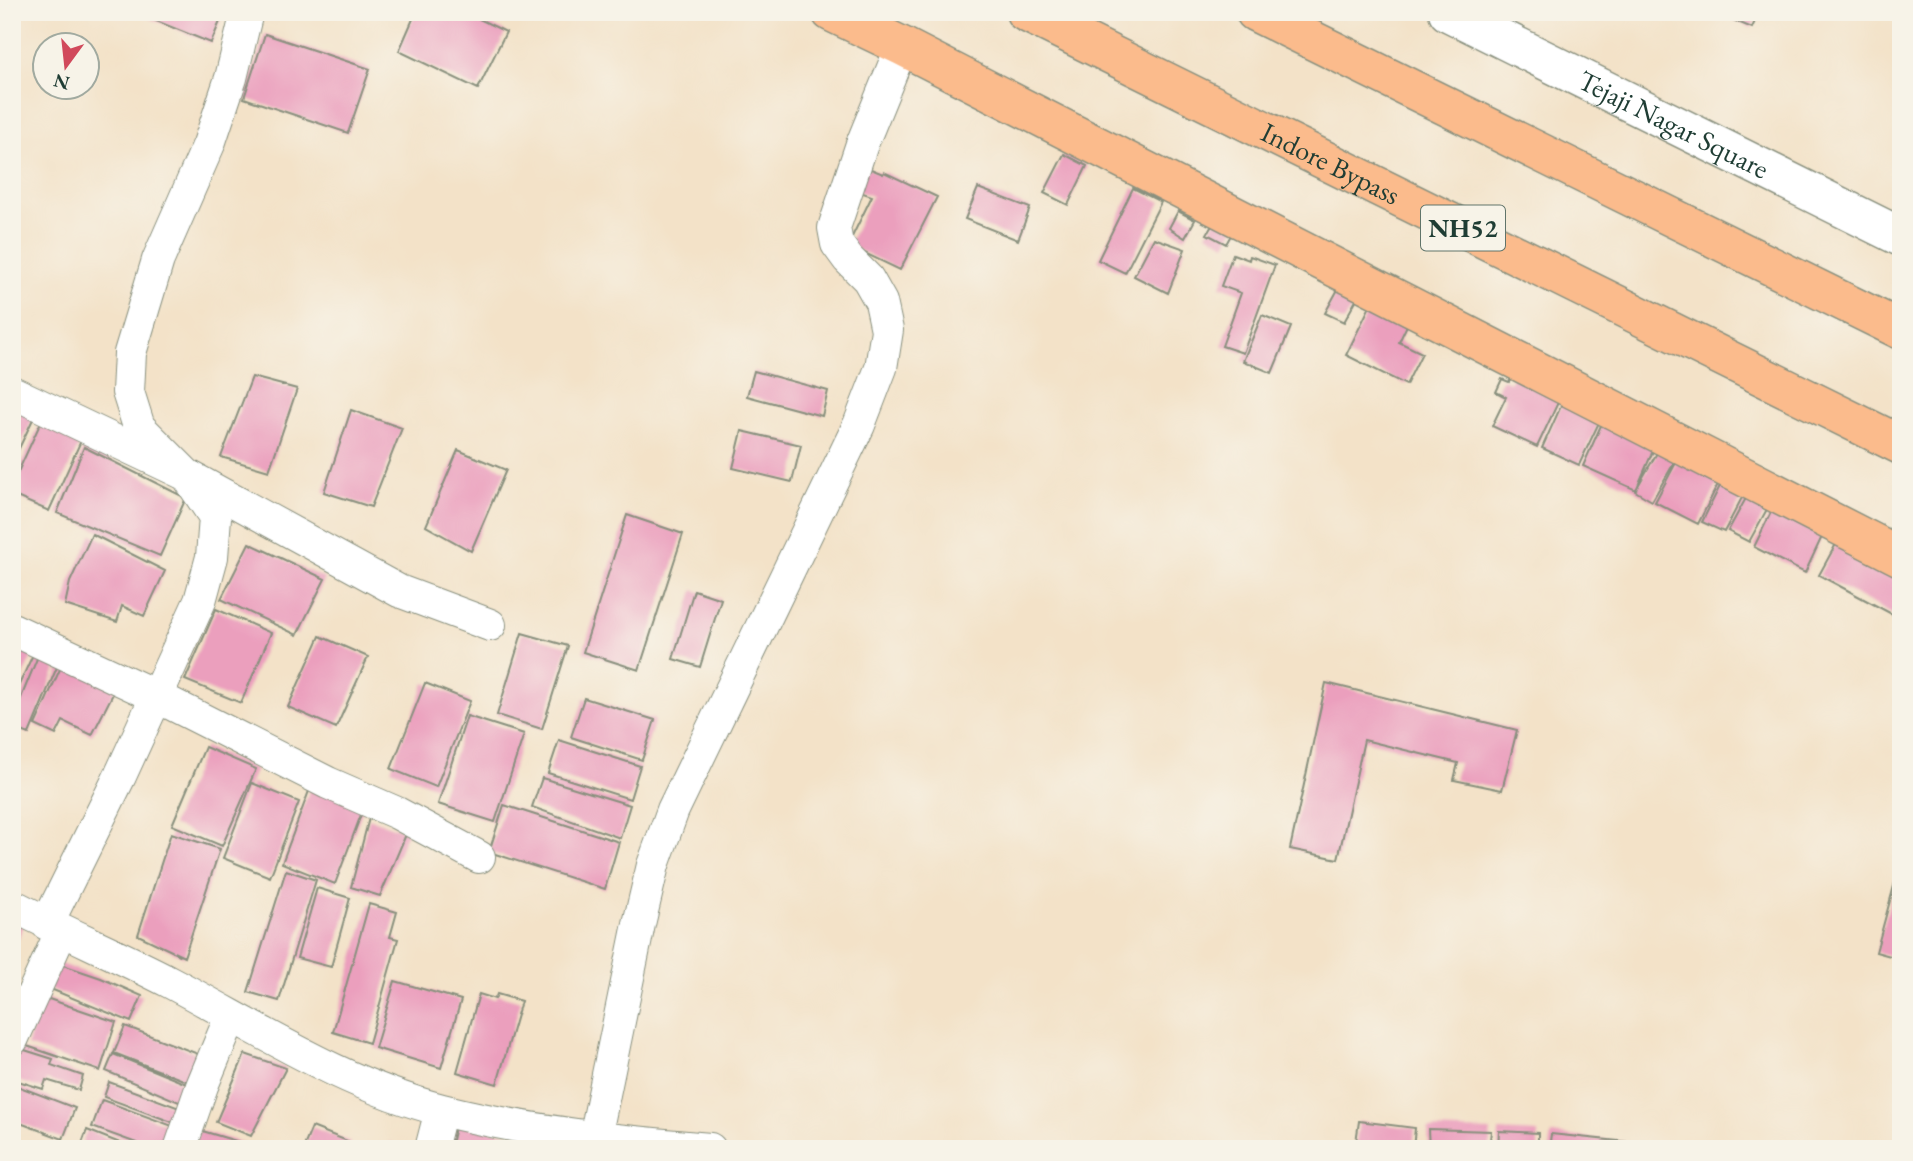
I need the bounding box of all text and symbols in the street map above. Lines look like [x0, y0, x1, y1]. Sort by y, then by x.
north arrow [32, 32, 102, 102]
street label: Tejaji Nagar Square [1572, 62, 1775, 187]
text: N [50, 68, 72, 96]
street label: Indore Bypass [1255, 114, 1406, 213]
road number: NH52 [1421, 205, 1505, 250]

